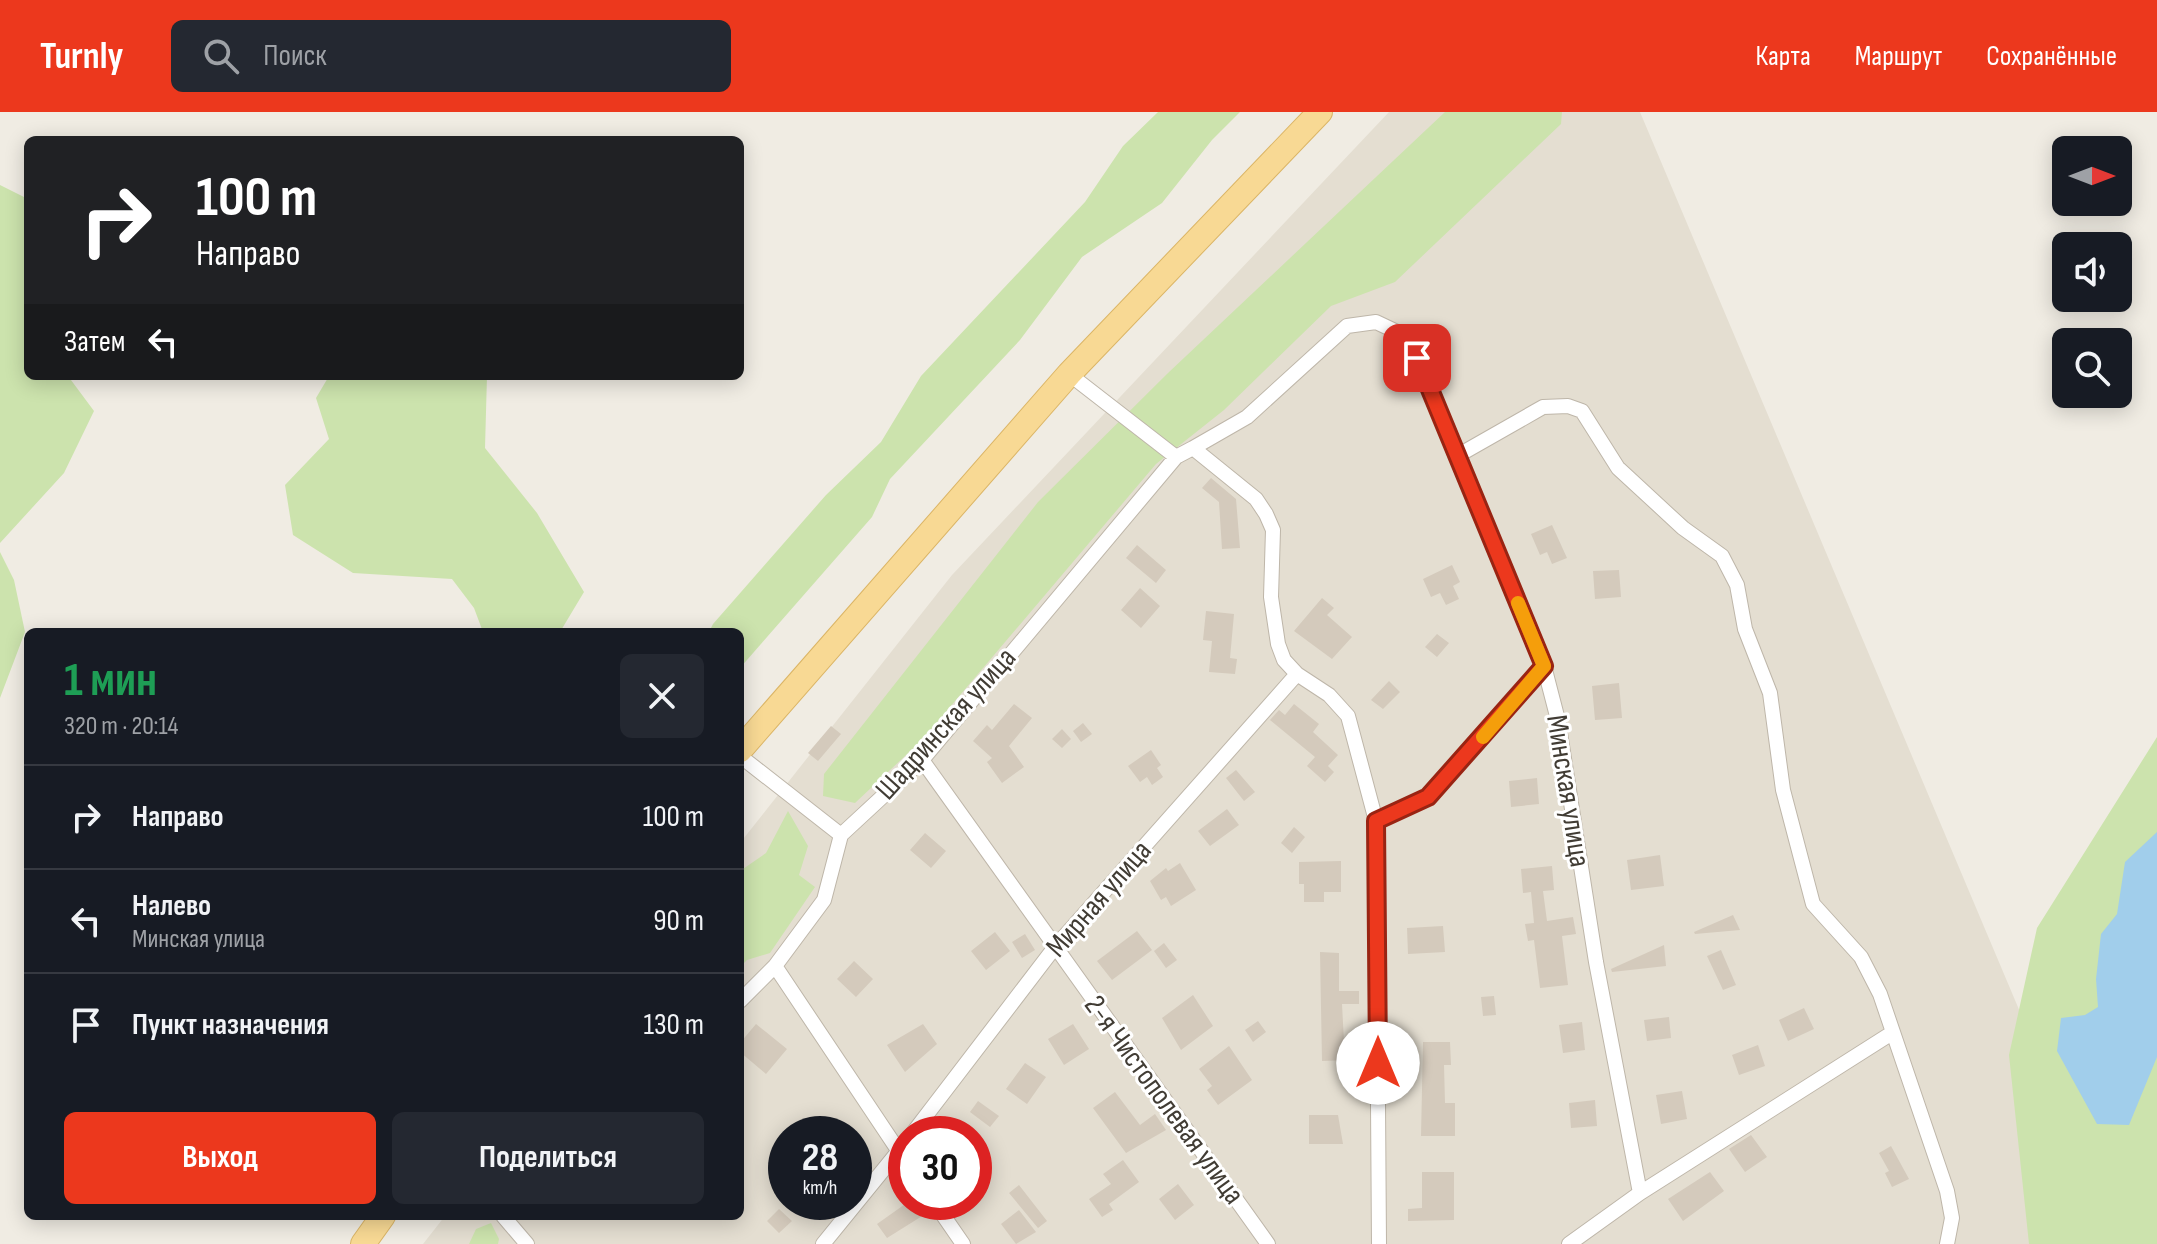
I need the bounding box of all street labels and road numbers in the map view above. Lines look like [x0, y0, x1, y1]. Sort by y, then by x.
street label: Шадринская улица [868, 640, 1024, 808]
street label: Минская улица [1538, 712, 1598, 870]
street label: Мирная улица [1039, 833, 1159, 965]
street label: 2-я Чистополевая улица [1076, 989, 1252, 1211]

